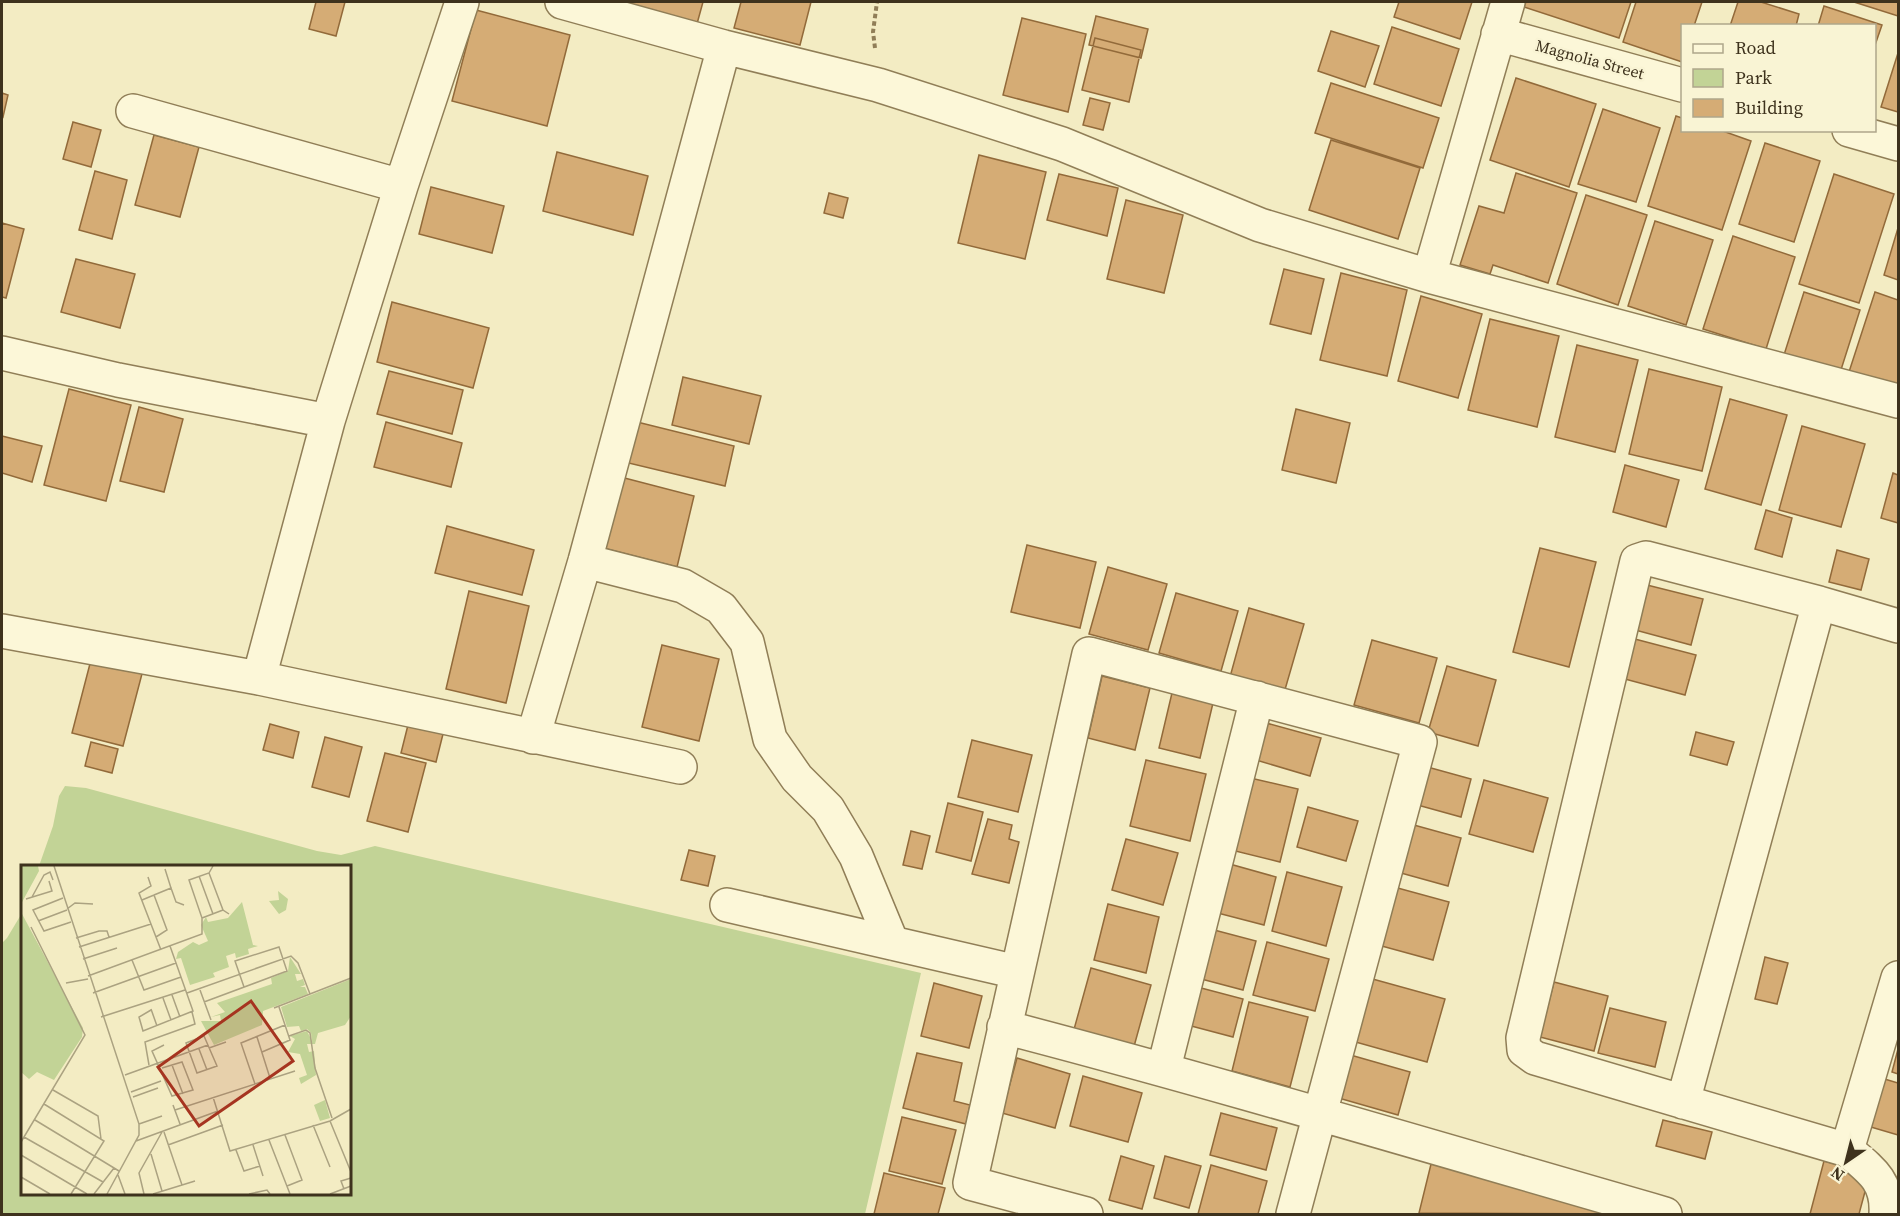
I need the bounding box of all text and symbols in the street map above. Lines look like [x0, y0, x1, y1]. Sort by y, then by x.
legend [1681, 24, 1876, 132]
street label: Magnolia Street [1533, 34, 1647, 84]
text: Road [1735, 35, 1776, 60]
text: Park [1735, 65, 1772, 90]
text: Building [1735, 95, 1803, 120]
inset map [21, 865, 351, 1195]
north arrow [1816, 1132, 1876, 1192]
text: N [1826, 1162, 1848, 1187]

